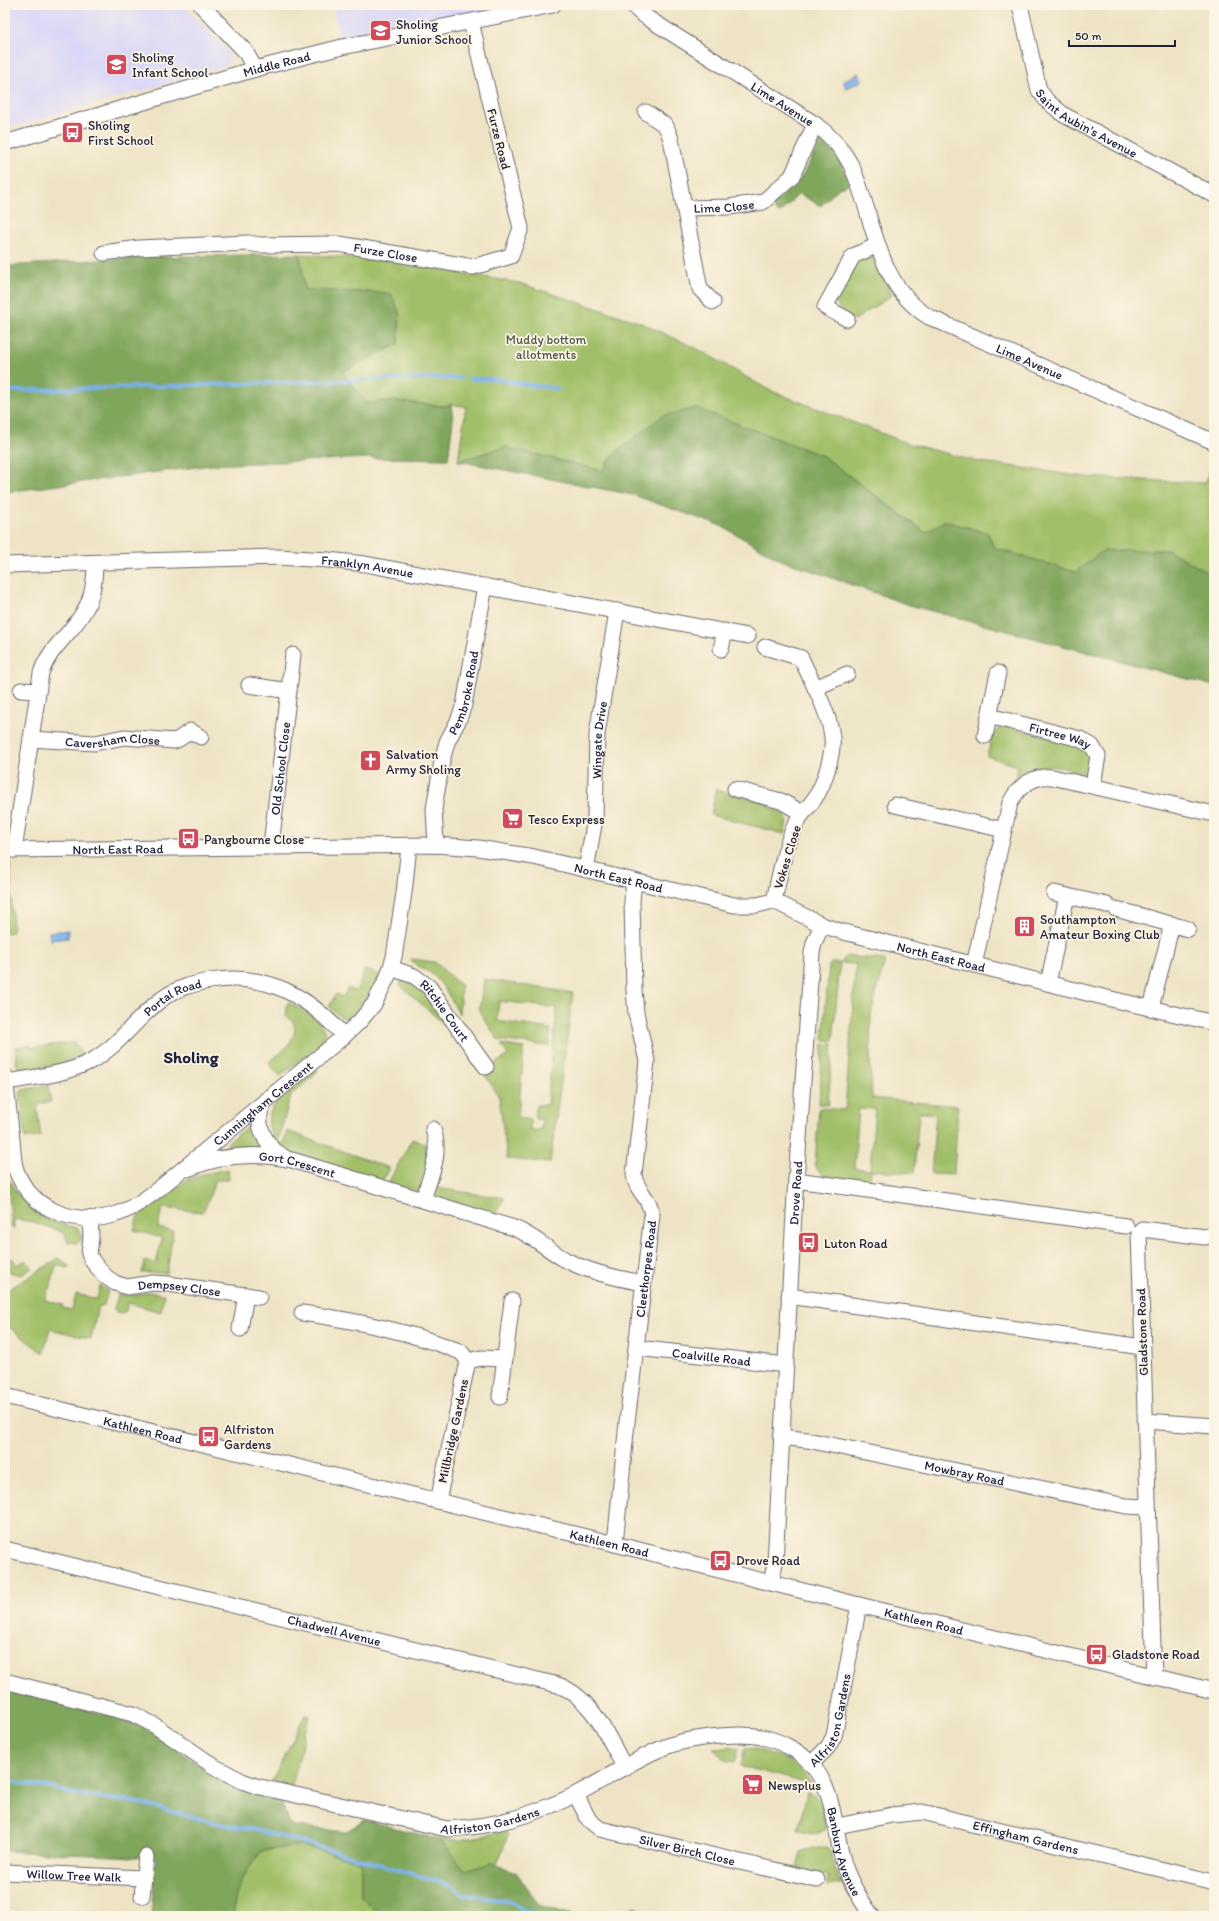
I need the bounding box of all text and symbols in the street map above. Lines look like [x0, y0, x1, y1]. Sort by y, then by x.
place label: Sholing Junior School [396, 17, 472, 47]
school or university icon: Sholing Junior School [368, 18, 394, 44]
scale bar [1069, 22, 1175, 48]
text: 50 m [1075, 29, 1101, 43]
street label: Middle Road [241, 48, 312, 80]
place label: Sholing Infant School [132, 50, 208, 80]
school or university icon: Sholing Infant School [103, 51, 129, 77]
street label: Lime Avenue [749, 78, 817, 129]
street label: Saint Aubin's Avenue [1033, 85, 1140, 160]
street label: Furze Road [484, 107, 514, 171]
place label: Sholing First School [88, 118, 154, 148]
bus stop icon: Sholing First School [60, 119, 86, 145]
street label: Lime Close [693, 196, 755, 215]
street label: Furze Close [353, 239, 419, 265]
park label: Muddy bottom allotments [506, 332, 587, 362]
street label: Lime Avenue [994, 340, 1065, 382]
street label: Franklyn Avenue [321, 552, 415, 580]
street label: Pembroke Road [445, 649, 481, 737]
street label: Wingate Drive [588, 700, 610, 779]
street label: Firtree Way [1028, 719, 1094, 752]
street label: Old School Close [267, 721, 293, 816]
street label: Caversham Close [65, 729, 161, 751]
place label: Salvation Army Sholing [386, 747, 461, 777]
church icon: Salvation Army Sholing [357, 748, 383, 774]
supermarket icon: Tesco Express [499, 806, 525, 832]
place label: Tesco Express [528, 812, 605, 827]
street label: Vokes Close [770, 823, 804, 891]
bus stop icon: Pangbourne Close [175, 826, 201, 852]
place label: Pangbourne Close [204, 832, 304, 847]
street label: North East Road [72, 841, 164, 857]
street label: North East Road [573, 859, 665, 895]
place label: Southampton Amateur Boxing Club [1040, 912, 1160, 942]
building icon: Southampton Amateur Boxing Club [1012, 913, 1038, 939]
street label: North East Road [895, 938, 987, 975]
street label: Portal Road [140, 975, 203, 1019]
street label: Ritchie Court [417, 976, 473, 1044]
district label: Sholing [164, 1047, 219, 1068]
street label: Cunningham Crescent [210, 1058, 316, 1149]
street label: Gort Crescent [258, 1148, 337, 1180]
street label: Drove Road [786, 1160, 805, 1225]
street label: Cleethorpes Road [632, 1219, 659, 1318]
bus stop icon: Luton Road [795, 1230, 821, 1256]
place label: Luton Road [824, 1236, 888, 1251]
street label: Dempsey Close [136, 1275, 222, 1299]
street label: Gladstone Road [1133, 1288, 1151, 1376]
street label: Coalville Road [671, 1345, 752, 1368]
street label: Millbridge Gardens [435, 1377, 471, 1485]
street label: Kathleen Road [102, 1413, 184, 1446]
place label: Alfriston Gardens [224, 1422, 275, 1452]
bus stop icon: Alfriston Gardens [195, 1423, 221, 1449]
street label: Mowbray Road [923, 1457, 1006, 1488]
street label: Kathleen Road [568, 1526, 651, 1560]
bus stop icon: Drove Road [707, 1547, 733, 1573]
place label: Drove Road [736, 1553, 800, 1568]
street label: Kathleen Road [883, 1604, 965, 1638]
street label: Chadwell Avenue [286, 1611, 383, 1649]
bus stop icon: Gladstone Road [1083, 1641, 1109, 1667]
place label: Gladstone Road [1112, 1647, 1200, 1662]
street label: Alfriston Gardens [806, 1672, 853, 1769]
supermarket icon: Newsplus [740, 1772, 766, 1798]
place label: Newsplus [768, 1778, 821, 1793]
street label: Alfriston Gardens [439, 1803, 542, 1837]
street label: Banbury Avenue [825, 1805, 865, 1899]
street label: Effingham Gardens [971, 1817, 1080, 1857]
street label: Silver Birch Close [638, 1831, 737, 1868]
street label: Willow Tree Walk [26, 1865, 122, 1885]

